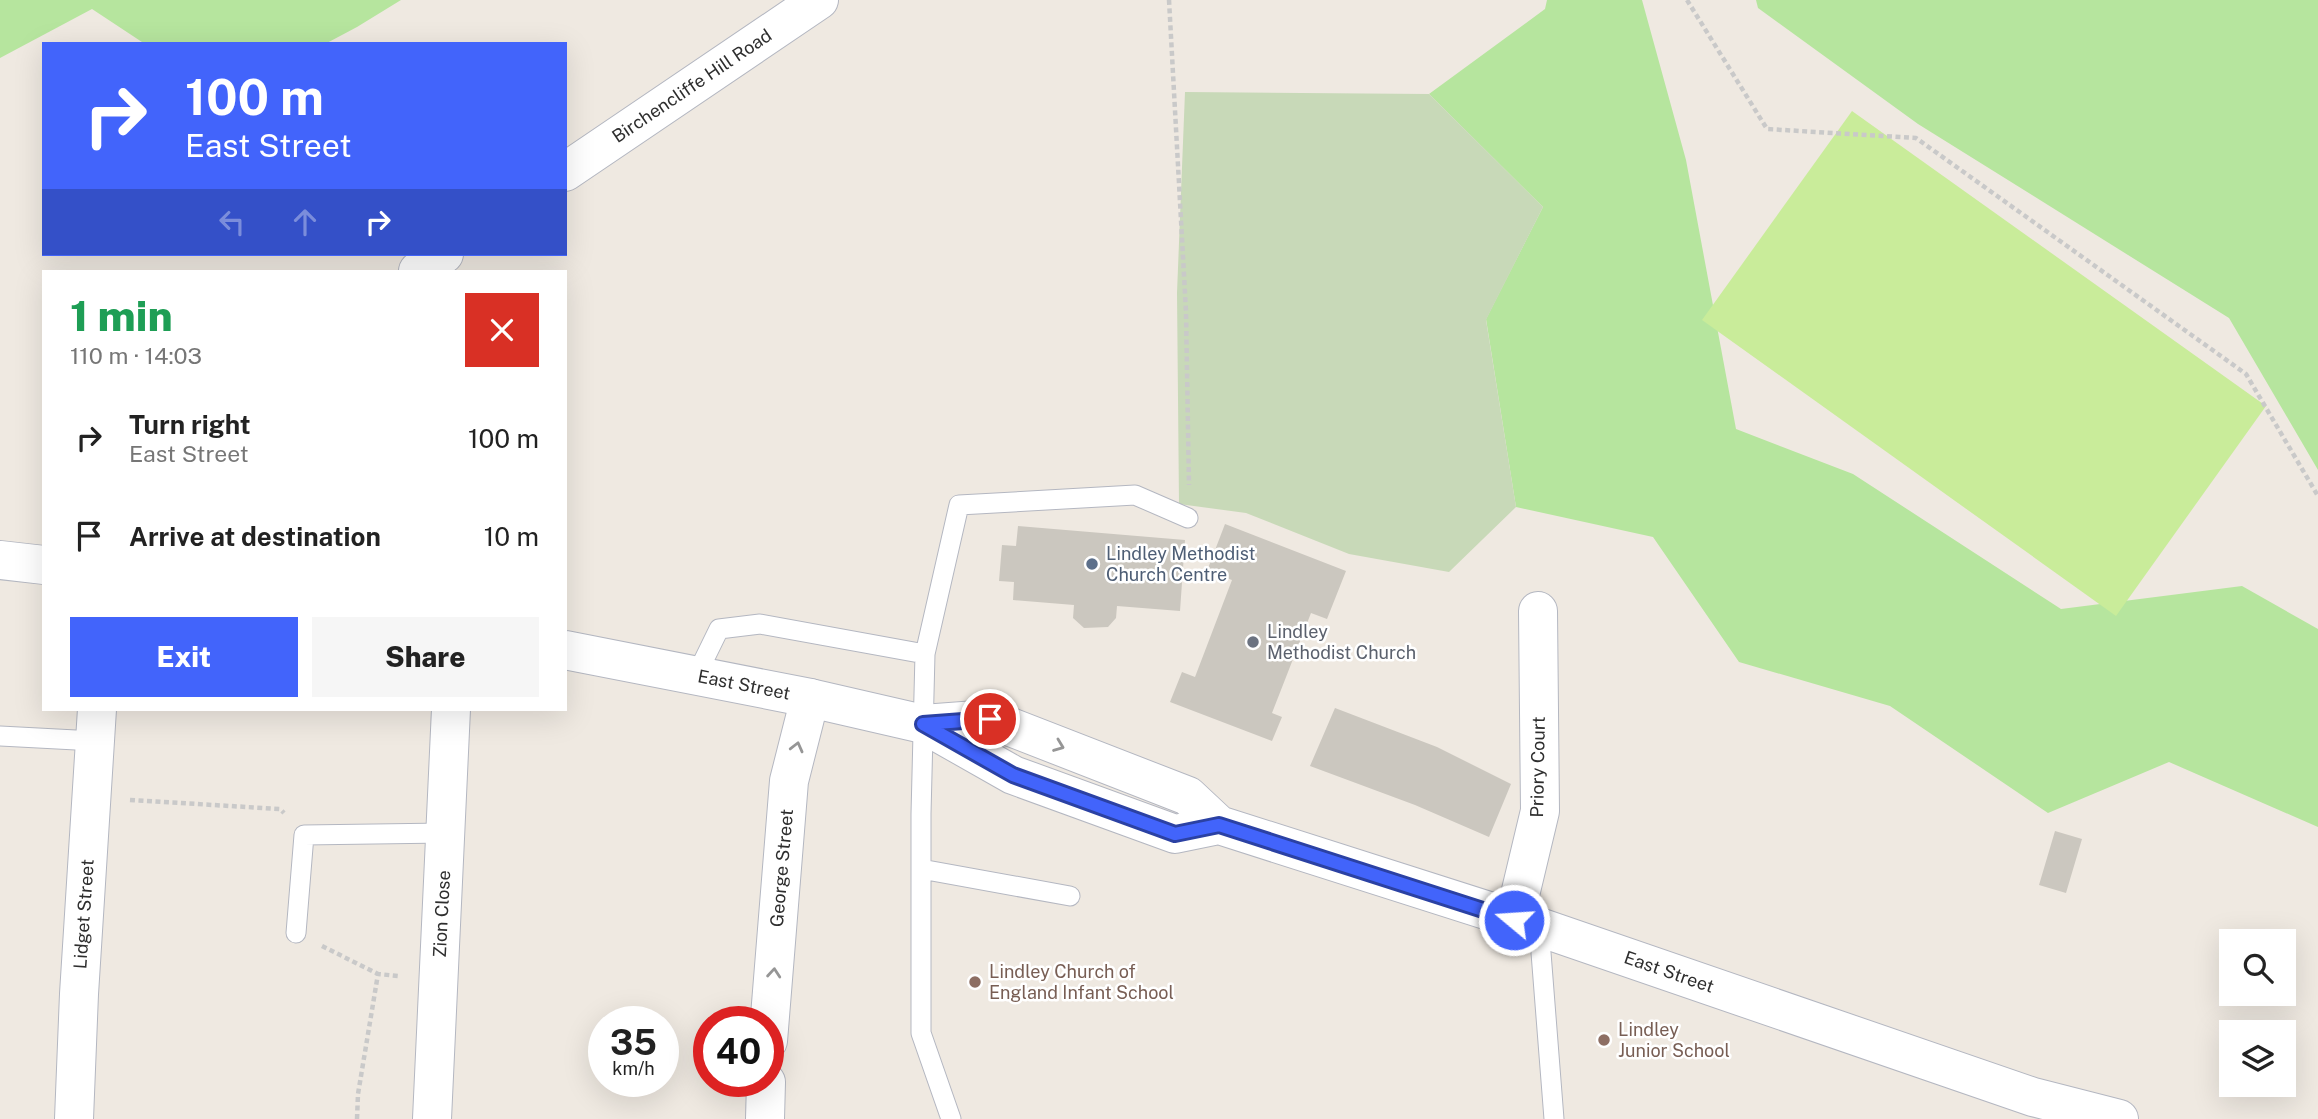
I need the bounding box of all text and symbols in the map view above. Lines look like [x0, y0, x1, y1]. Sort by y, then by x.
street label: Birchencliffe Hill Road [608, 24, 775, 147]
text: 100 m [185, 68, 324, 126]
icon: right [70, 70, 161, 161]
text: East Street [185, 127, 352, 164]
icon: left [213, 203, 251, 241]
icon: ahead [286, 203, 324, 241]
icon: right [359, 203, 397, 241]
text: 1 min [70, 291, 173, 340]
button: close [465, 293, 539, 367]
text: 110 m · 14:03 [70, 342, 202, 369]
text: Turn right [129, 409, 251, 440]
icon: right [70, 419, 108, 457]
text: 100 m [468, 423, 539, 454]
text: East Street [129, 440, 249, 467]
icon: arrive [70, 517, 108, 555]
text: Arrive at destination [129, 521, 381, 552]
text: 10 m [484, 521, 539, 552]
place label: Lindley Methodist Church Centre [1106, 543, 1256, 585]
marker: Lindley Methodist Church Centre [1084, 556, 1100, 572]
button: Exit [70, 617, 298, 697]
button: Share [312, 617, 539, 697]
place label: Lindley Methodist Church [1267, 621, 1416, 663]
marker: Lindley Methodist Church [1245, 634, 1261, 650]
street label: East Street [696, 665, 792, 704]
pin [960, 689, 1020, 749]
icon: arrive [971, 700, 1009, 738]
street label: Priory Court [1526, 716, 1549, 818]
one-way arrow [1052, 737, 1064, 751]
one-way arrow [789, 742, 803, 754]
street label: George Street [766, 808, 797, 928]
street label: Lidget Street [69, 858, 98, 970]
street label: Zion Close [429, 870, 454, 958]
position arrow [1477, 883, 1551, 957]
map controls [2219, 929, 2296, 1097]
button: search [2219, 929, 2296, 1006]
street label: East Street [1621, 946, 1717, 997]
place label: Lindley Church of England Infant School [989, 961, 1174, 1003]
one-way arrow [766, 967, 781, 978]
marker: Lindley Church of England Infant School [967, 974, 983, 990]
speed limit sign: 40 [693, 1006, 784, 1097]
place label: Lindley Junior School [1618, 1019, 1730, 1061]
button: layers [2219, 1020, 2296, 1097]
text: 35 [610, 1022, 657, 1063]
marker: Lindley Junior School [1596, 1032, 1612, 1048]
text: km/h [612, 1058, 655, 1079]

